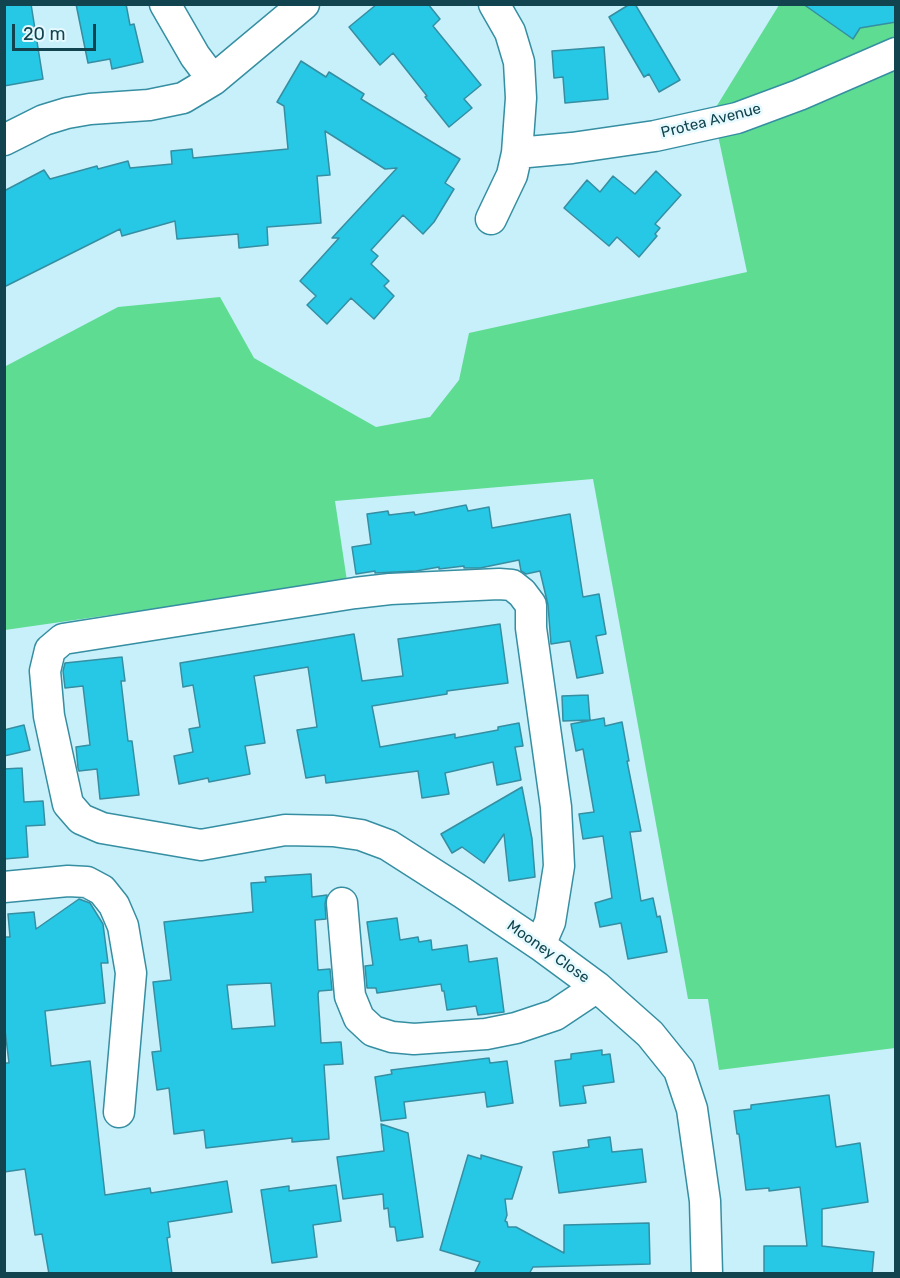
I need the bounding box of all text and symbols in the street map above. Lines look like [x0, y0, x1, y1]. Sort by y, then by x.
scale bar [15, 12, 99, 50]
text: 20 m [23, 23, 65, 45]
street label: Protea Avenue [659, 100, 763, 142]
street label: Mooney Close [503, 917, 593, 987]

